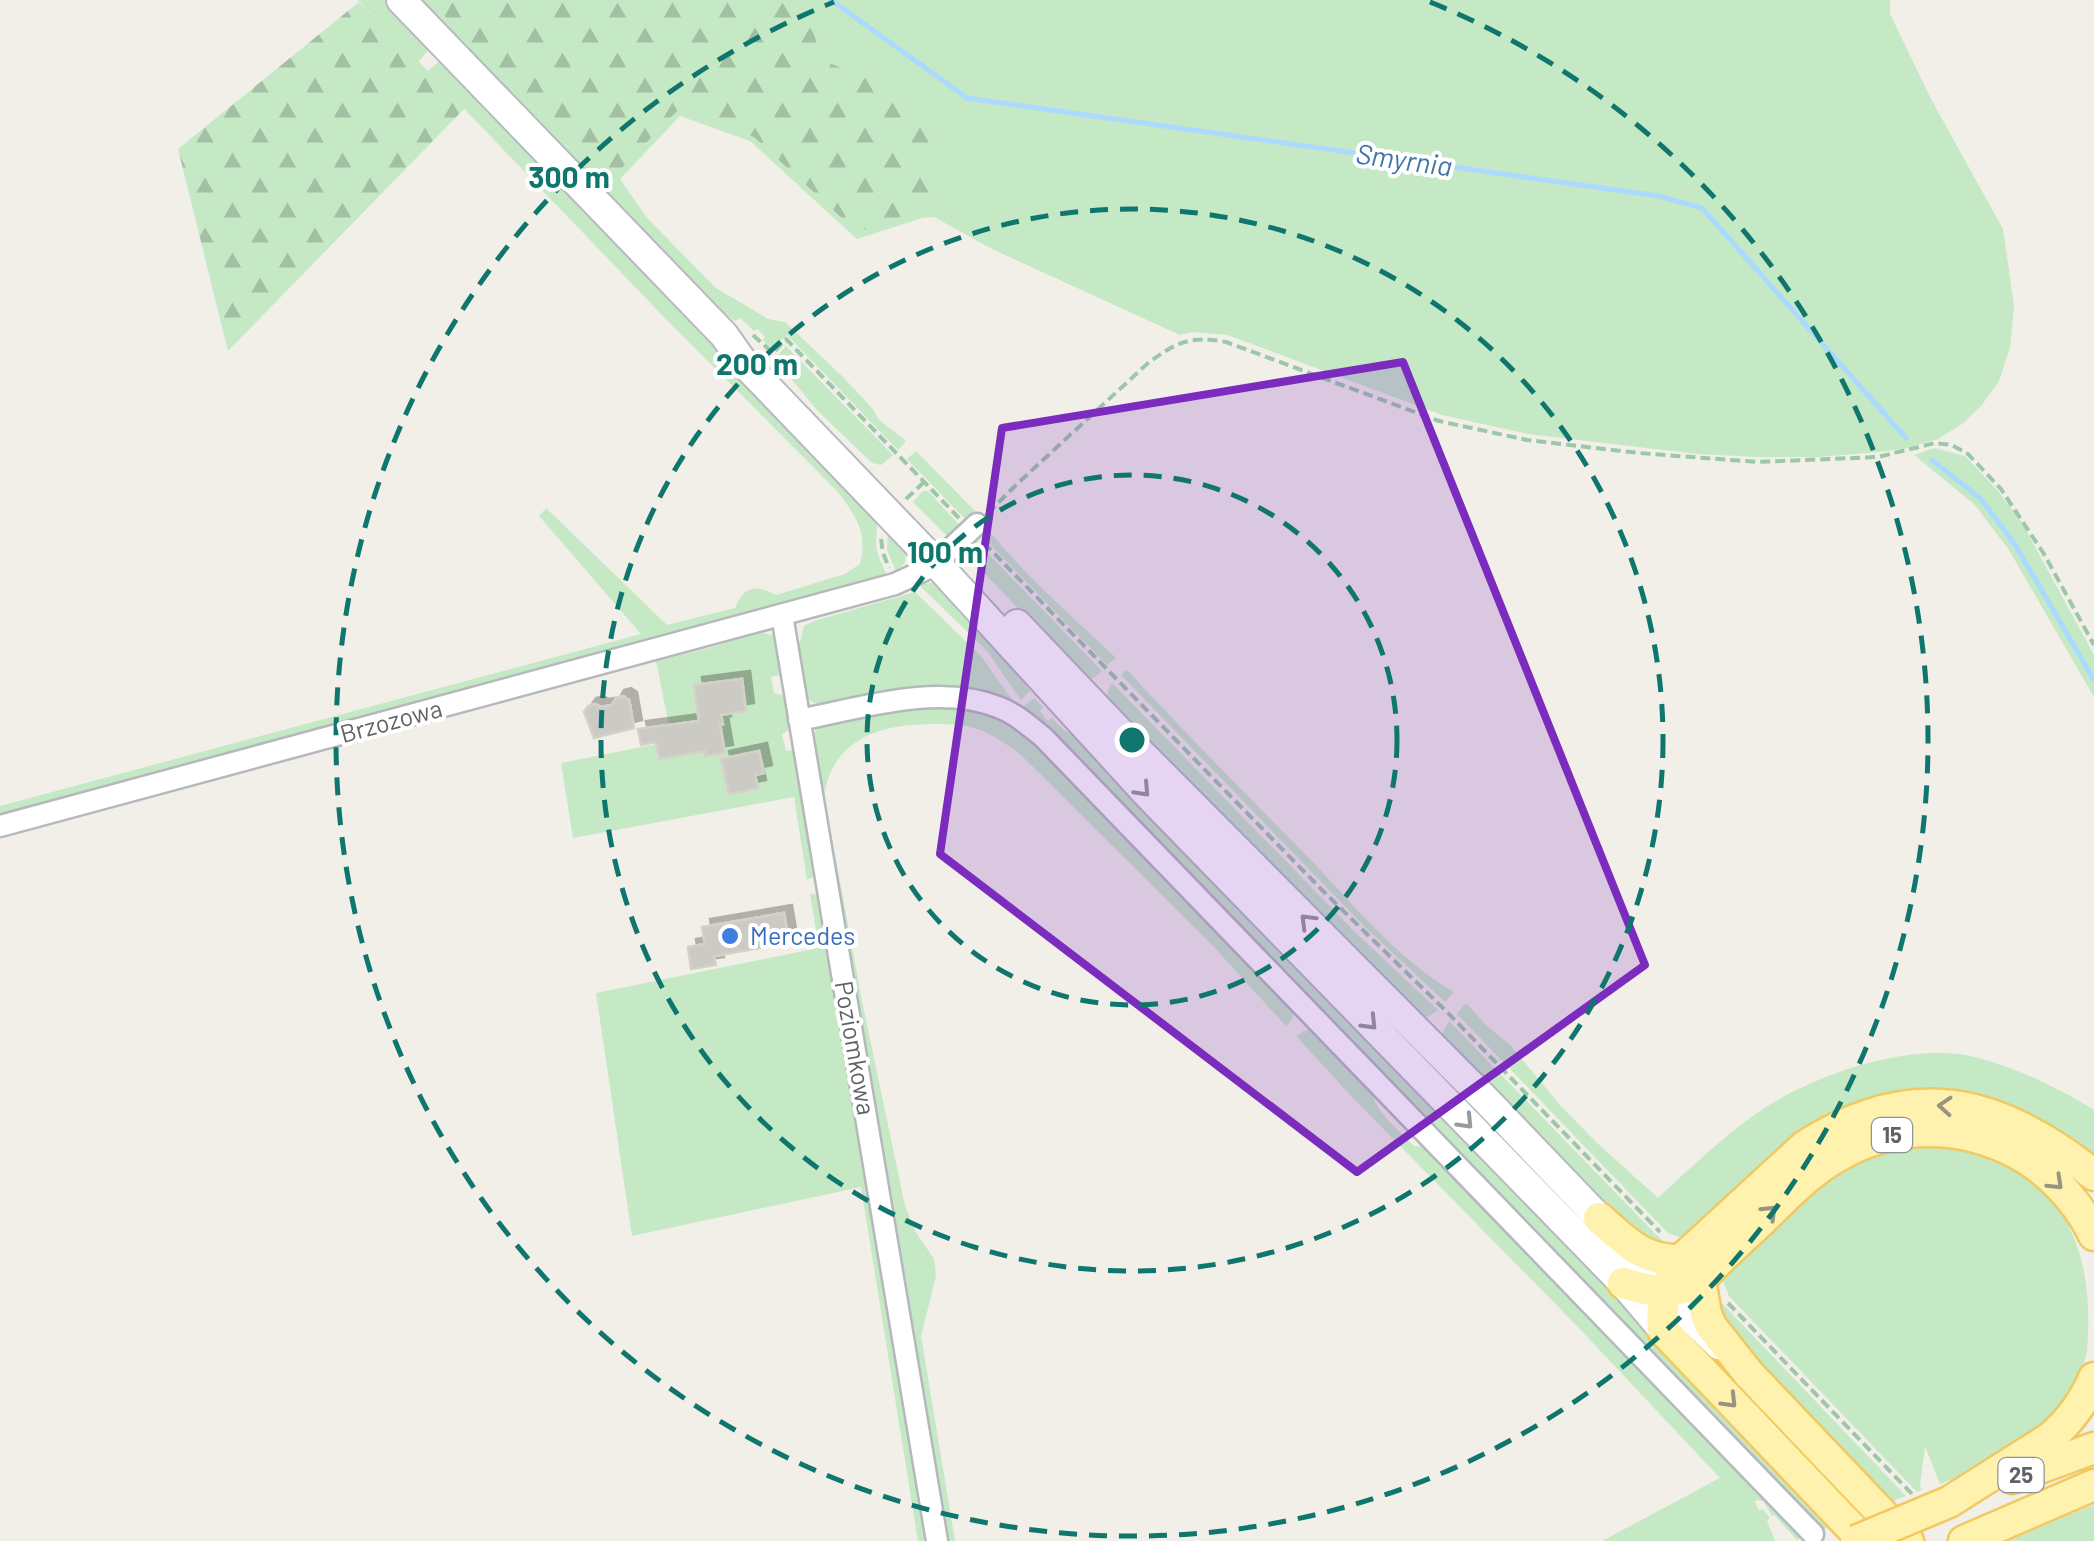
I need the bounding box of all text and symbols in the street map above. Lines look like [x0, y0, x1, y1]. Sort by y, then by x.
water label: Smyrnia [1354, 135, 1454, 183]
text: 300 m [528, 158, 610, 194]
text: 200 m [716, 345, 798, 381]
text: 100 m [907, 533, 983, 569]
street label: Brzozowa [336, 692, 445, 748]
centre of rings [1114, 722, 1150, 758]
one-way arrow [1131, 778, 1149, 797]
one-way arrow [1301, 915, 1319, 933]
place label: Mercedes [750, 920, 855, 950]
marker: Mercedes [719, 925, 741, 947]
street label: Poziomkowa [829, 979, 883, 1117]
one-way arrow [1358, 1011, 1376, 1029]
one-way arrow [1937, 1096, 1953, 1118]
one-way arrow [1455, 1111, 1473, 1129]
road number: 15 [1872, 1118, 1912, 1152]
one-way arrow [2044, 1171, 2062, 1189]
one-way arrow [1759, 1206, 1777, 1224]
one-way arrow [1718, 1389, 1736, 1407]
road number: 25 [1998, 1458, 2044, 1492]

